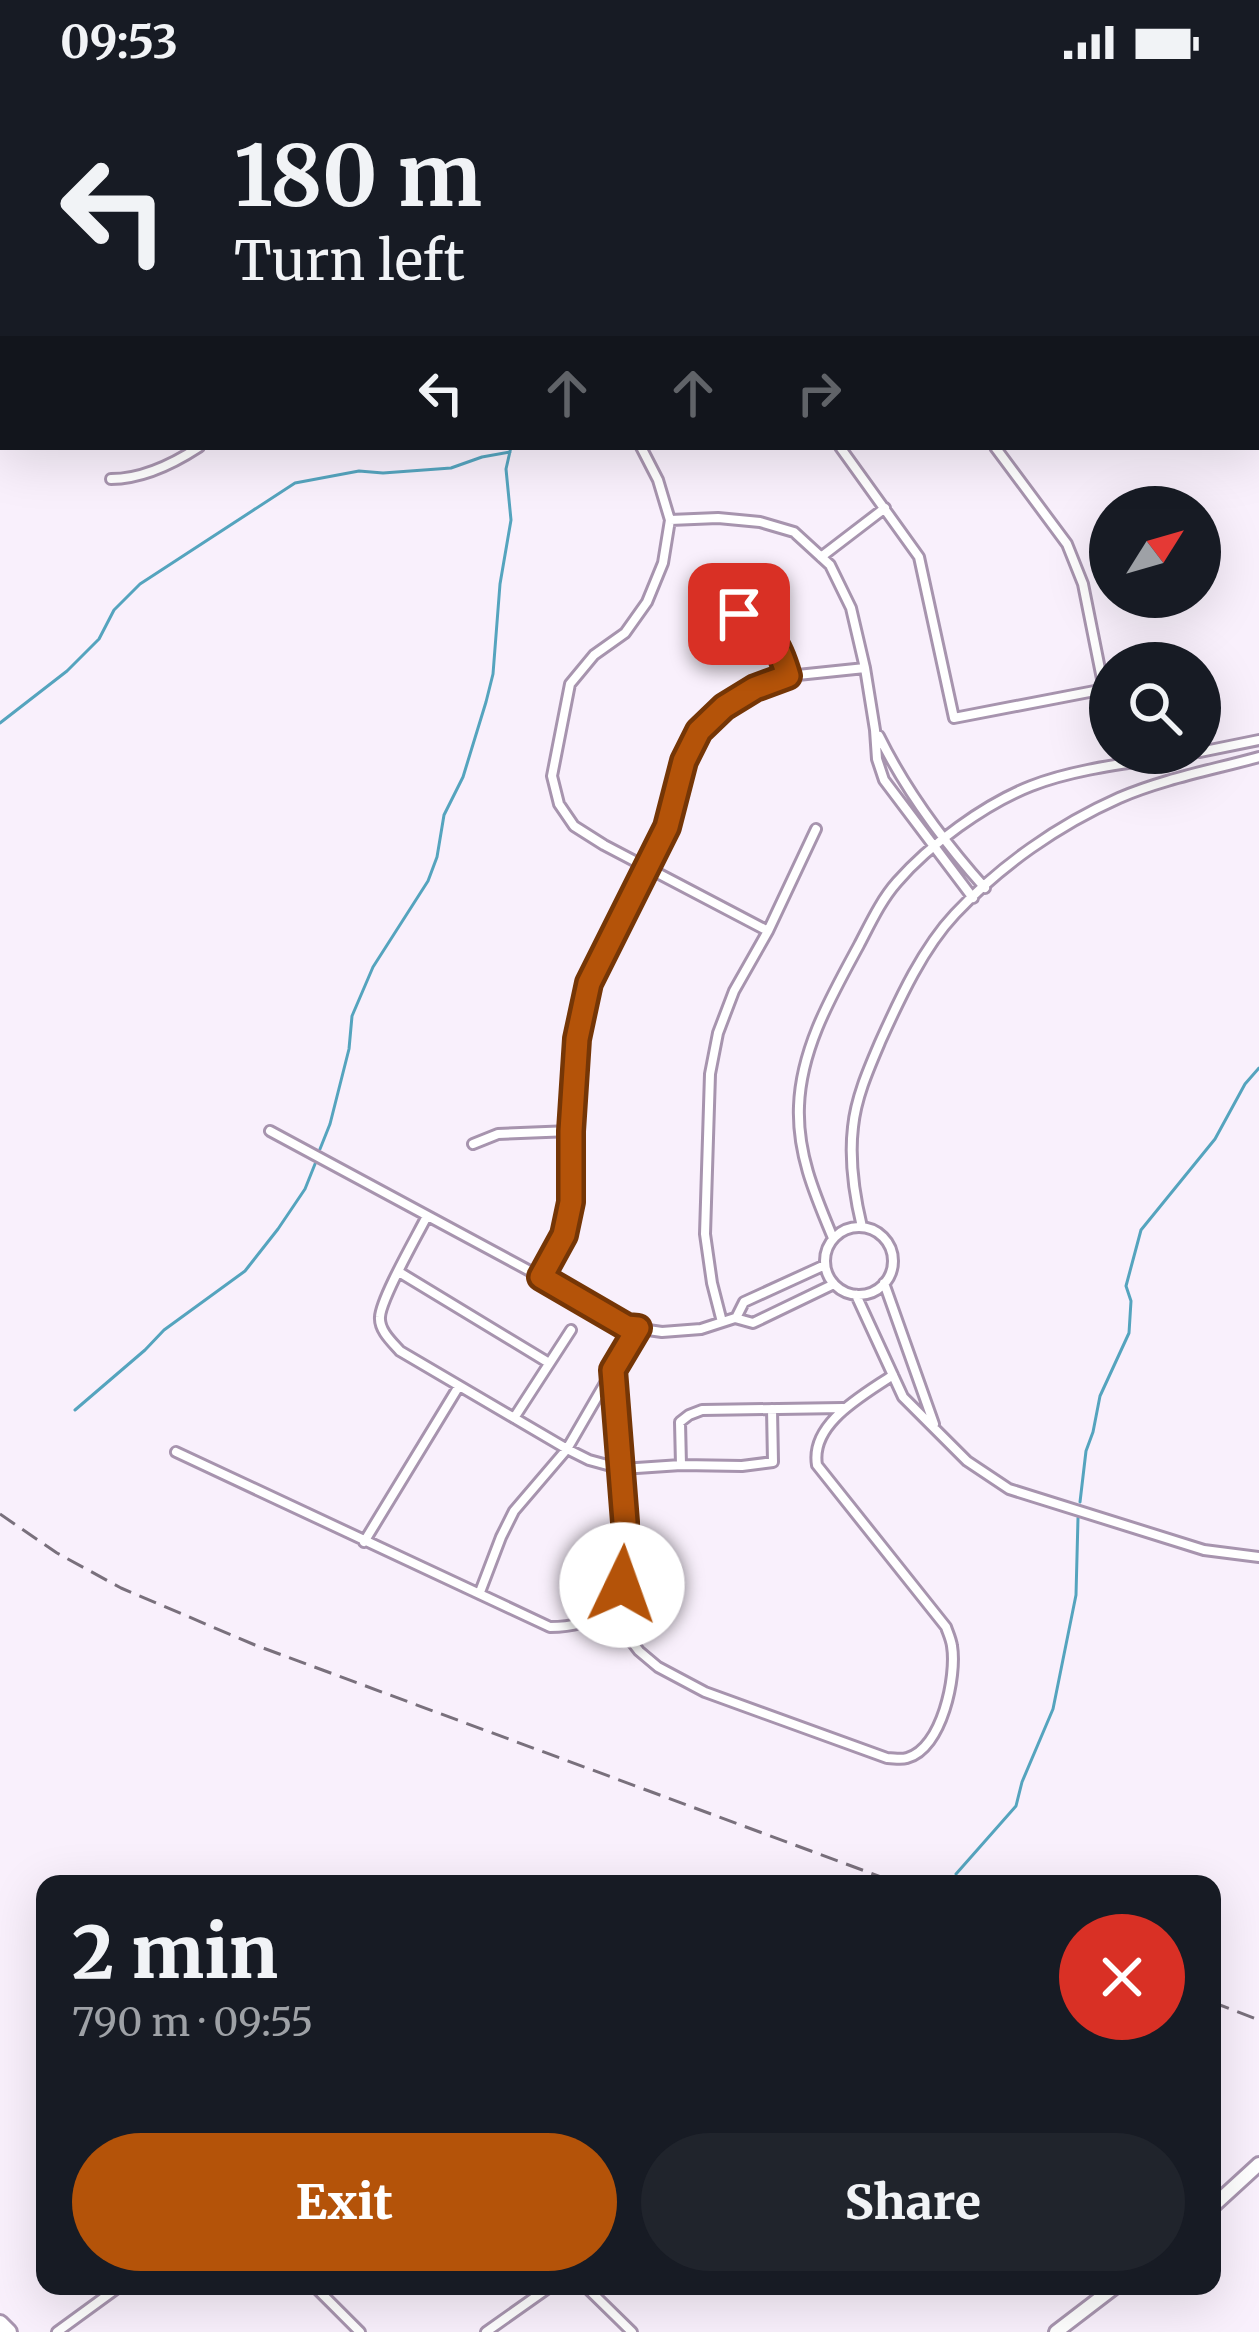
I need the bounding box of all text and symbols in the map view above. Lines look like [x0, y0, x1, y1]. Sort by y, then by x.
text: 09:53 [60, 14, 178, 70]
text: 180 m [234, 123, 482, 229]
icon: left [36, 132, 192, 288]
text: Turn left [234, 227, 465, 295]
icon: left [408, 360, 474, 426]
icon: ahead [534, 360, 600, 426]
icon: ahead [660, 360, 726, 426]
icon: right [786, 360, 852, 426]
north arrow [1089, 486, 1221, 618]
map controls [1089, 486, 1221, 774]
pin [688, 563, 790, 665]
icon: arrive [706, 581, 772, 647]
button: search [1089, 642, 1221, 774]
position arrow [559, 1522, 685, 1648]
text: 2 min [72, 1907, 278, 1998]
button: close [1059, 1914, 1185, 2040]
text: 790 m · 09:55 [72, 1998, 313, 2047]
button: Exit [72, 2133, 617, 2271]
button: Share [641, 2133, 1185, 2271]

